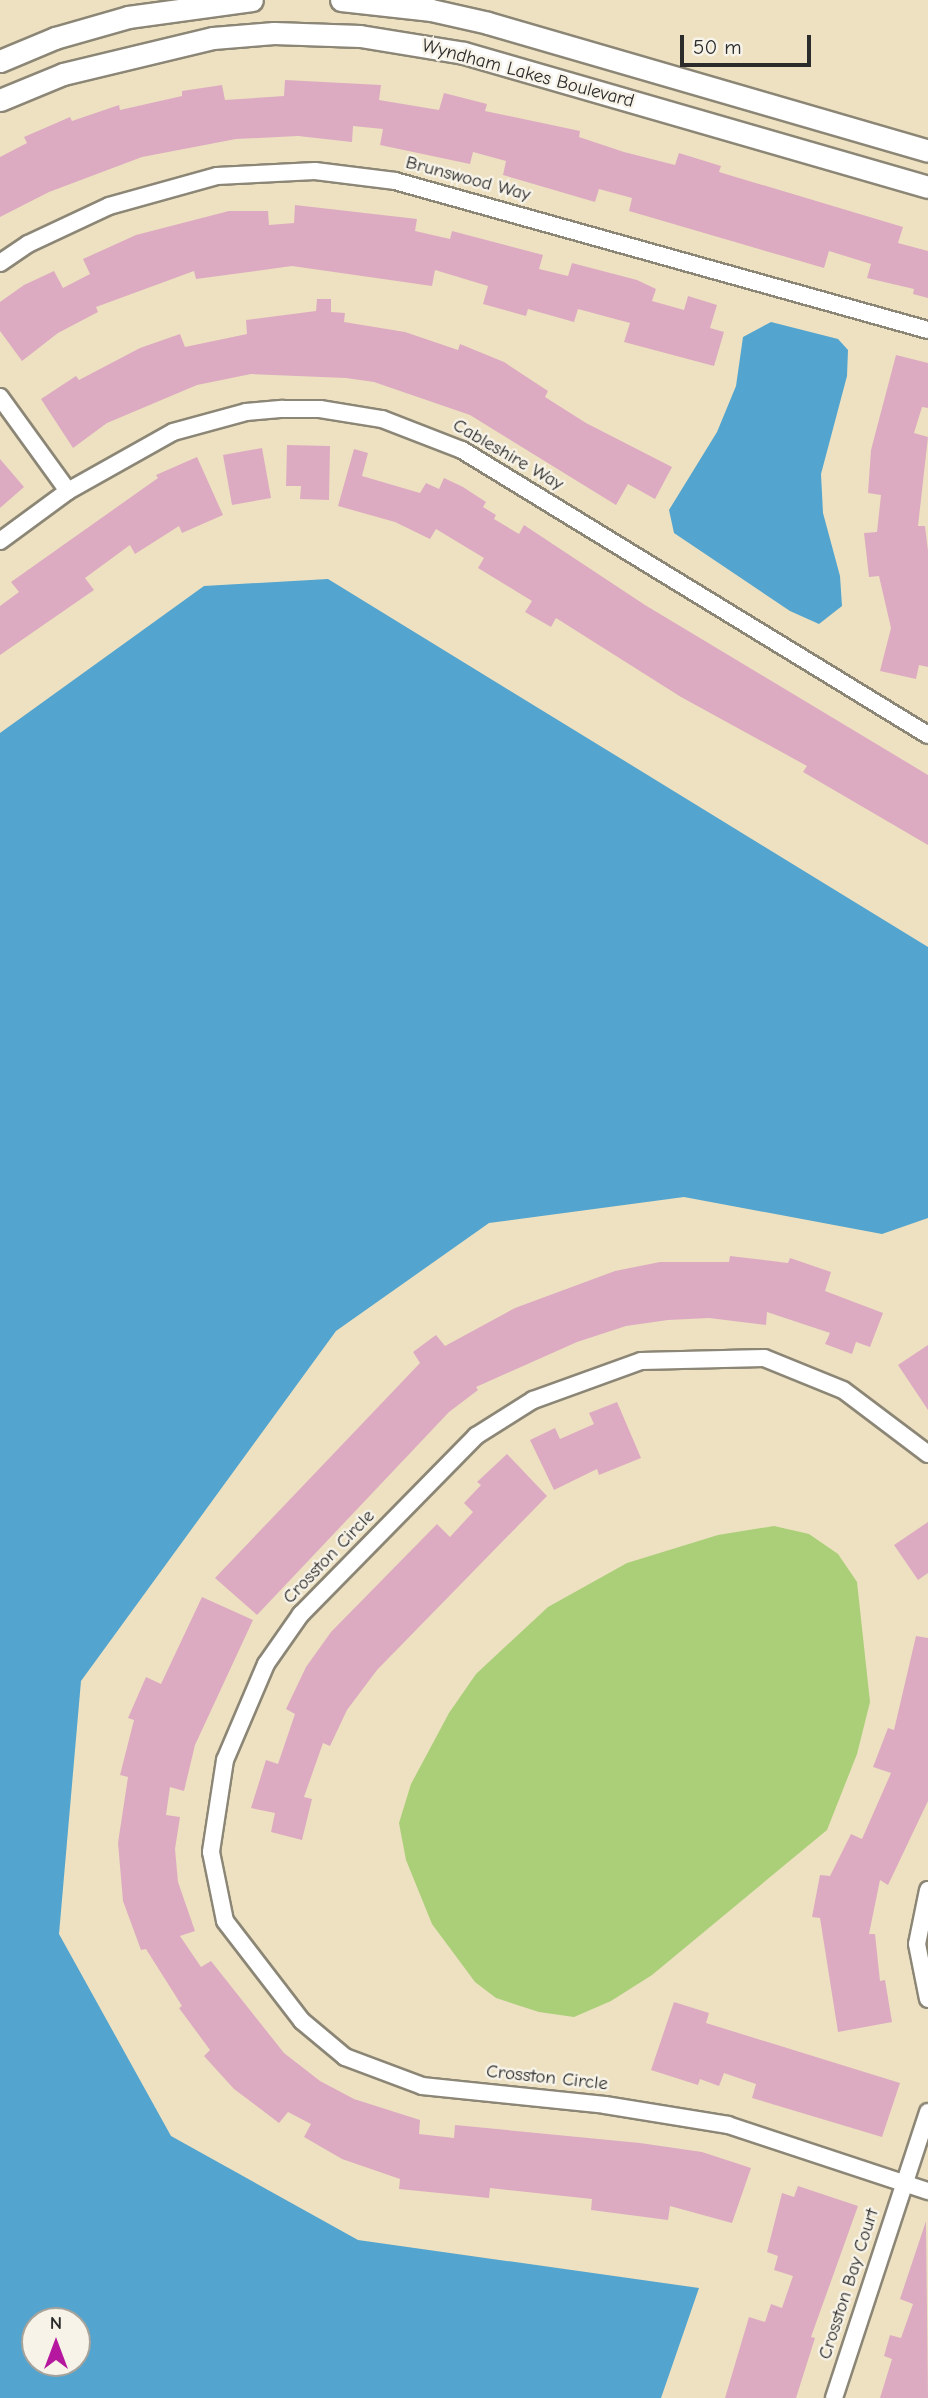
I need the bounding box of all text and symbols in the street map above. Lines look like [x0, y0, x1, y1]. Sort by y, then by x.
scale bar [683, 21, 814, 65]
street label: Wyndham Lakes Boulevard [419, 35, 637, 113]
text: 50 m [693, 35, 742, 59]
street label: Brunswood Way [403, 151, 533, 207]
street label: Cableshire Way [449, 414, 567, 496]
street label: Crosston Circle [278, 1505, 380, 1609]
street label: Crosston Circle [485, 2060, 609, 2096]
street label: Crosston Bay Court [814, 2206, 884, 2362]
north arrow [21, 2307, 91, 2377]
text: N [50, 2312, 62, 2334]

